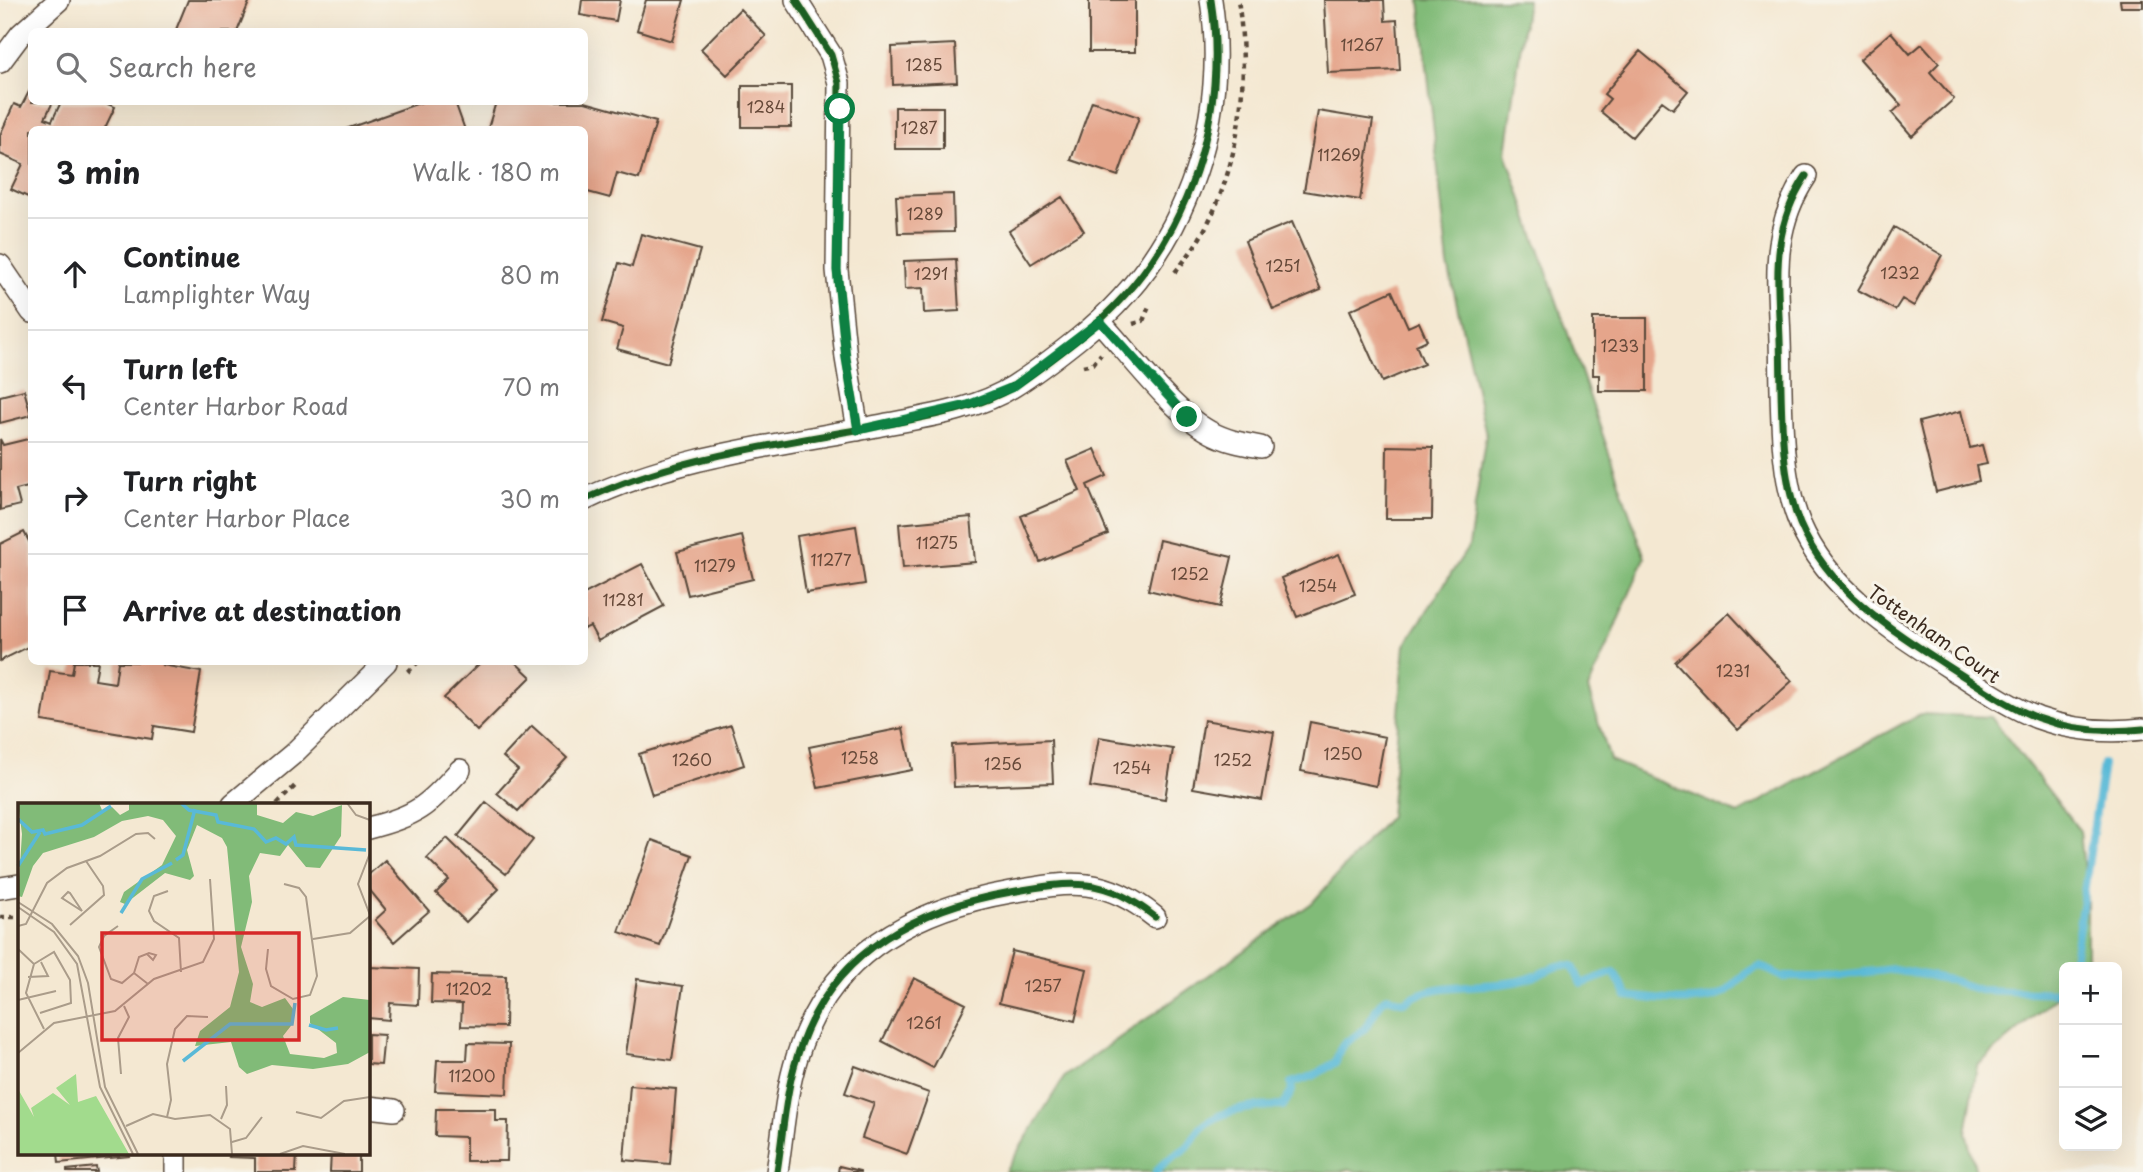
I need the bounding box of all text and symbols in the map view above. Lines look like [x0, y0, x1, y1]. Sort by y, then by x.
search box [28, 28, 588, 105]
house number: 11267 [1340, 32, 1384, 56]
text: Search here [108, 47, 257, 86]
icon: search [52, 48, 90, 86]
house number: 1285 [905, 52, 943, 76]
route start [824, 93, 855, 124]
house number: 1284 [747, 94, 785, 118]
house number: 1287 [901, 115, 937, 139]
house number: 11269 [1317, 142, 1361, 166]
text: 3 min [56, 149, 141, 194]
text: Walk · 180 m [412, 154, 560, 189]
house number: 1289 [907, 201, 943, 225]
text: Continue [123, 237, 240, 276]
house number: 1251 [1266, 253, 1300, 277]
icon: ahead [56, 255, 94, 293]
text: 80 m [500, 257, 560, 292]
house number: 1232 [1880, 260, 1920, 284]
house number: 1291 [914, 261, 948, 285]
text: Lamplighter Way [123, 276, 311, 311]
house number: 1233 [1601, 333, 1639, 357]
text: Turn left [123, 349, 238, 388]
icon: left [56, 367, 94, 405]
text: 70 m [502, 369, 560, 404]
text: Center Harbor Road [123, 388, 349, 423]
route end [1171, 401, 1202, 432]
text: Turn right [123, 461, 257, 500]
icon: right [56, 479, 94, 517]
text: 30 m [499, 481, 560, 516]
text: Center Harbor Place [123, 500, 350, 535]
house number: 11275 [916, 530, 958, 554]
house number: 11277 [811, 547, 852, 571]
house number: 11279 [694, 553, 736, 577]
house number: 1252 [1171, 561, 1209, 585]
house number: 1254 [1299, 573, 1337, 597]
street label: Tottenham Court [1863, 577, 2007, 690]
house number: 11281 [602, 587, 644, 611]
icon: arrive [56, 591, 94, 629]
text: Arrive at destination [123, 591, 402, 630]
house number: 1231 [1716, 658, 1750, 682]
house number: 1250 [1324, 741, 1362, 765]
house number: 1258 [841, 745, 879, 769]
house number: 1260 [672, 747, 712, 771]
house number: 1252 [1214, 747, 1252, 771]
house number: 1256 [984, 751, 1022, 775]
house number: 1254 [1113, 755, 1151, 779]
inset map [18, 803, 369, 1154]
map controls [2059, 962, 2122, 1151]
button: + [2059, 962, 2122, 1025]
house number: 1257 [1025, 973, 1062, 997]
house number: 11202 [446, 976, 492, 1000]
house number: 1261 [906, 1010, 942, 1034]
button: − [2059, 1025, 2122, 1088]
house number: 11200 [449, 1063, 495, 1087]
button: layers [2059, 1088, 2122, 1151]

